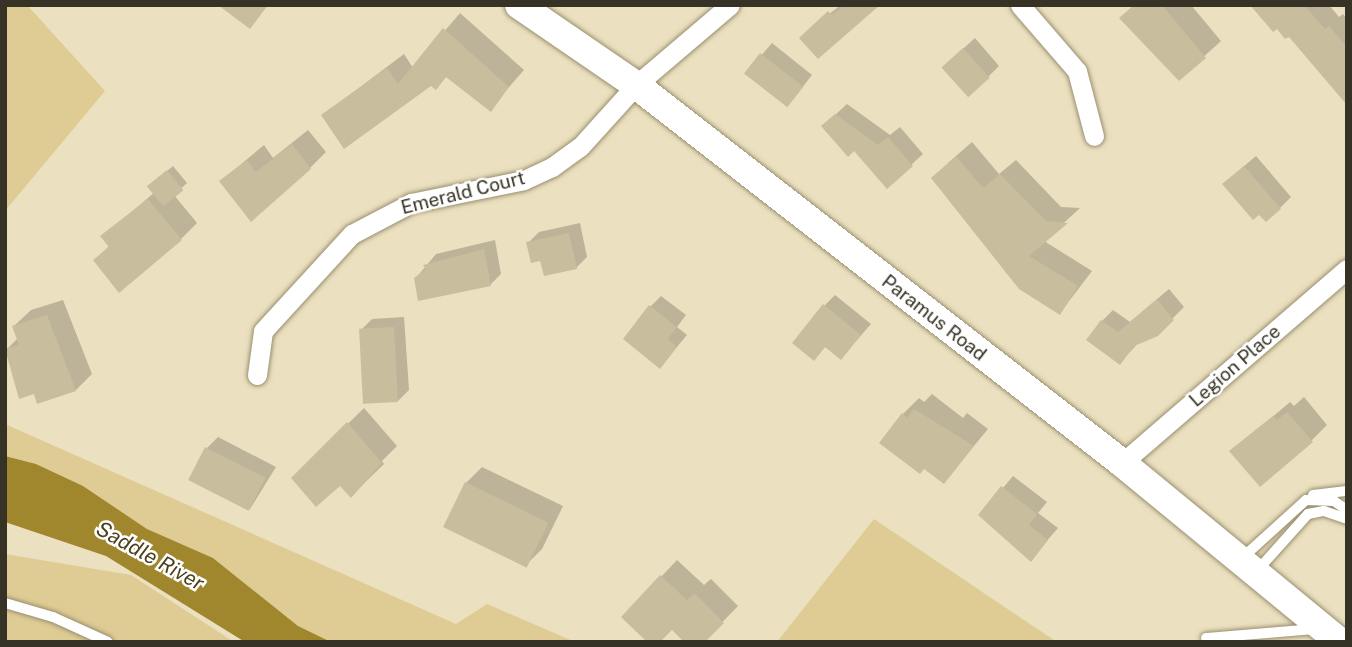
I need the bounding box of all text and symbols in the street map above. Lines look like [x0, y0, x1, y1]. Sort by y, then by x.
street label: Emerald Court [399, 167, 527, 219]
street label: Paramus Road [877, 270, 991, 366]
street label: Legion Place [1185, 320, 1285, 412]
water label: Saddle River [92, 516, 208, 596]

